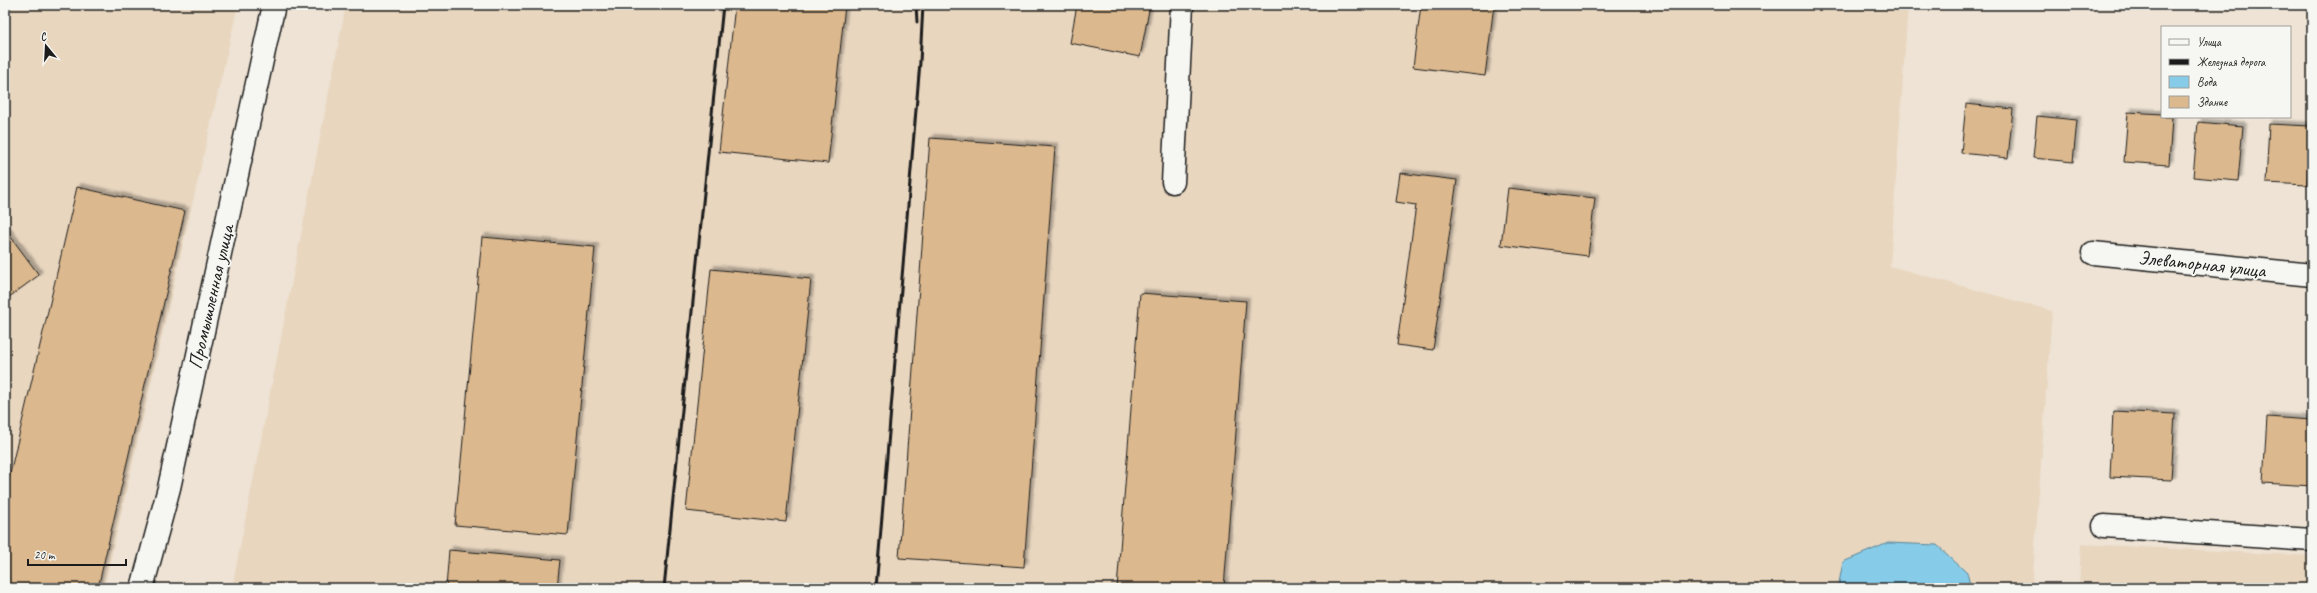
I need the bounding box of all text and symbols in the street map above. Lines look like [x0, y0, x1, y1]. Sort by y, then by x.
north arrow [26, 26, 66, 66]
legend [2161, 26, 2291, 118]
text: С [38, 29, 49, 44]
text: Улица [2197, 34, 2222, 50]
text: Железная дорога [2197, 54, 2266, 70]
text: Вода [2197, 74, 2218, 90]
text: Здание [2197, 94, 2228, 110]
street label: Промышленная улица [182, 221, 240, 371]
street label: Элеваторная улица [2137, 245, 2269, 283]
scale bar [28, 541, 126, 567]
text: 20 m [34, 547, 56, 563]

